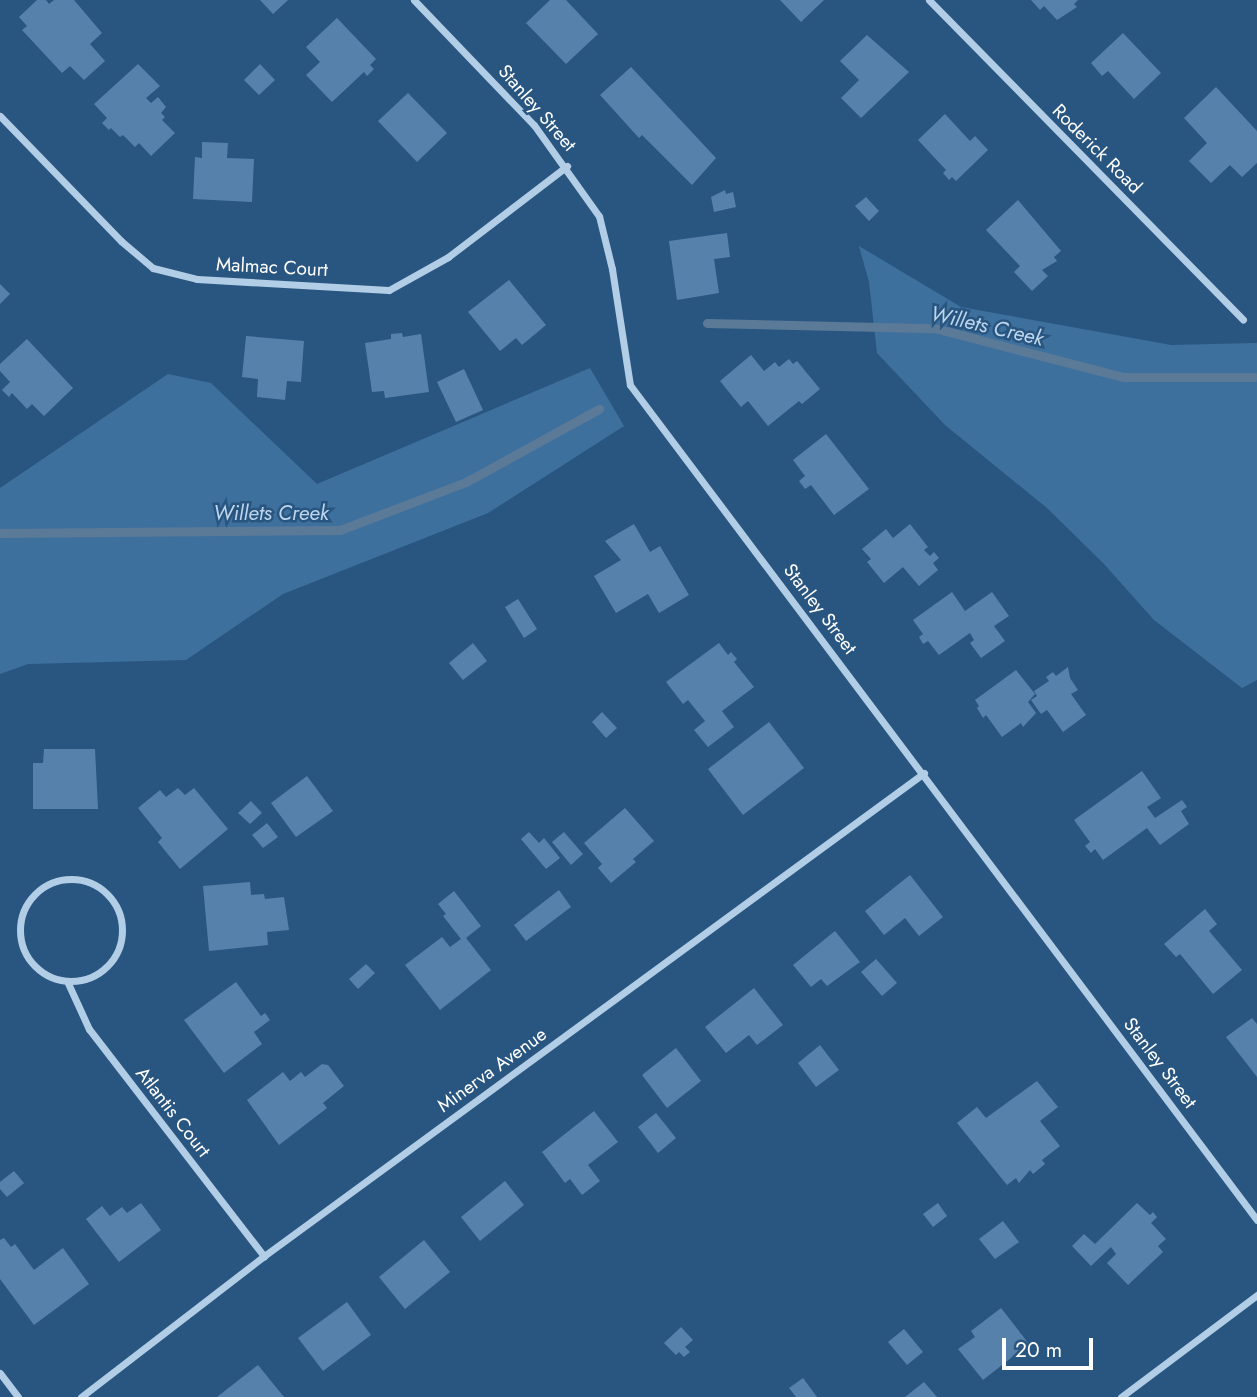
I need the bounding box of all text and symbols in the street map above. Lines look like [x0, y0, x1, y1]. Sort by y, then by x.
street label: Stanley Street [493, 60, 581, 156]
street label: Roderick Road [1047, 99, 1147, 199]
street label: Malmac Court [215, 253, 329, 281]
water label: Willets Creek [928, 301, 1046, 351]
water label: Willets Creek [213, 500, 329, 526]
street label: Stanley Street [779, 559, 861, 659]
street label: Stanley Street [1119, 1013, 1201, 1113]
street label: Minerva Avenue [433, 1023, 551, 1117]
street label: Atlantis Court [131, 1062, 215, 1162]
scale bar [1005, 1324, 1096, 1368]
text: 20 m [1015, 1335, 1062, 1365]

